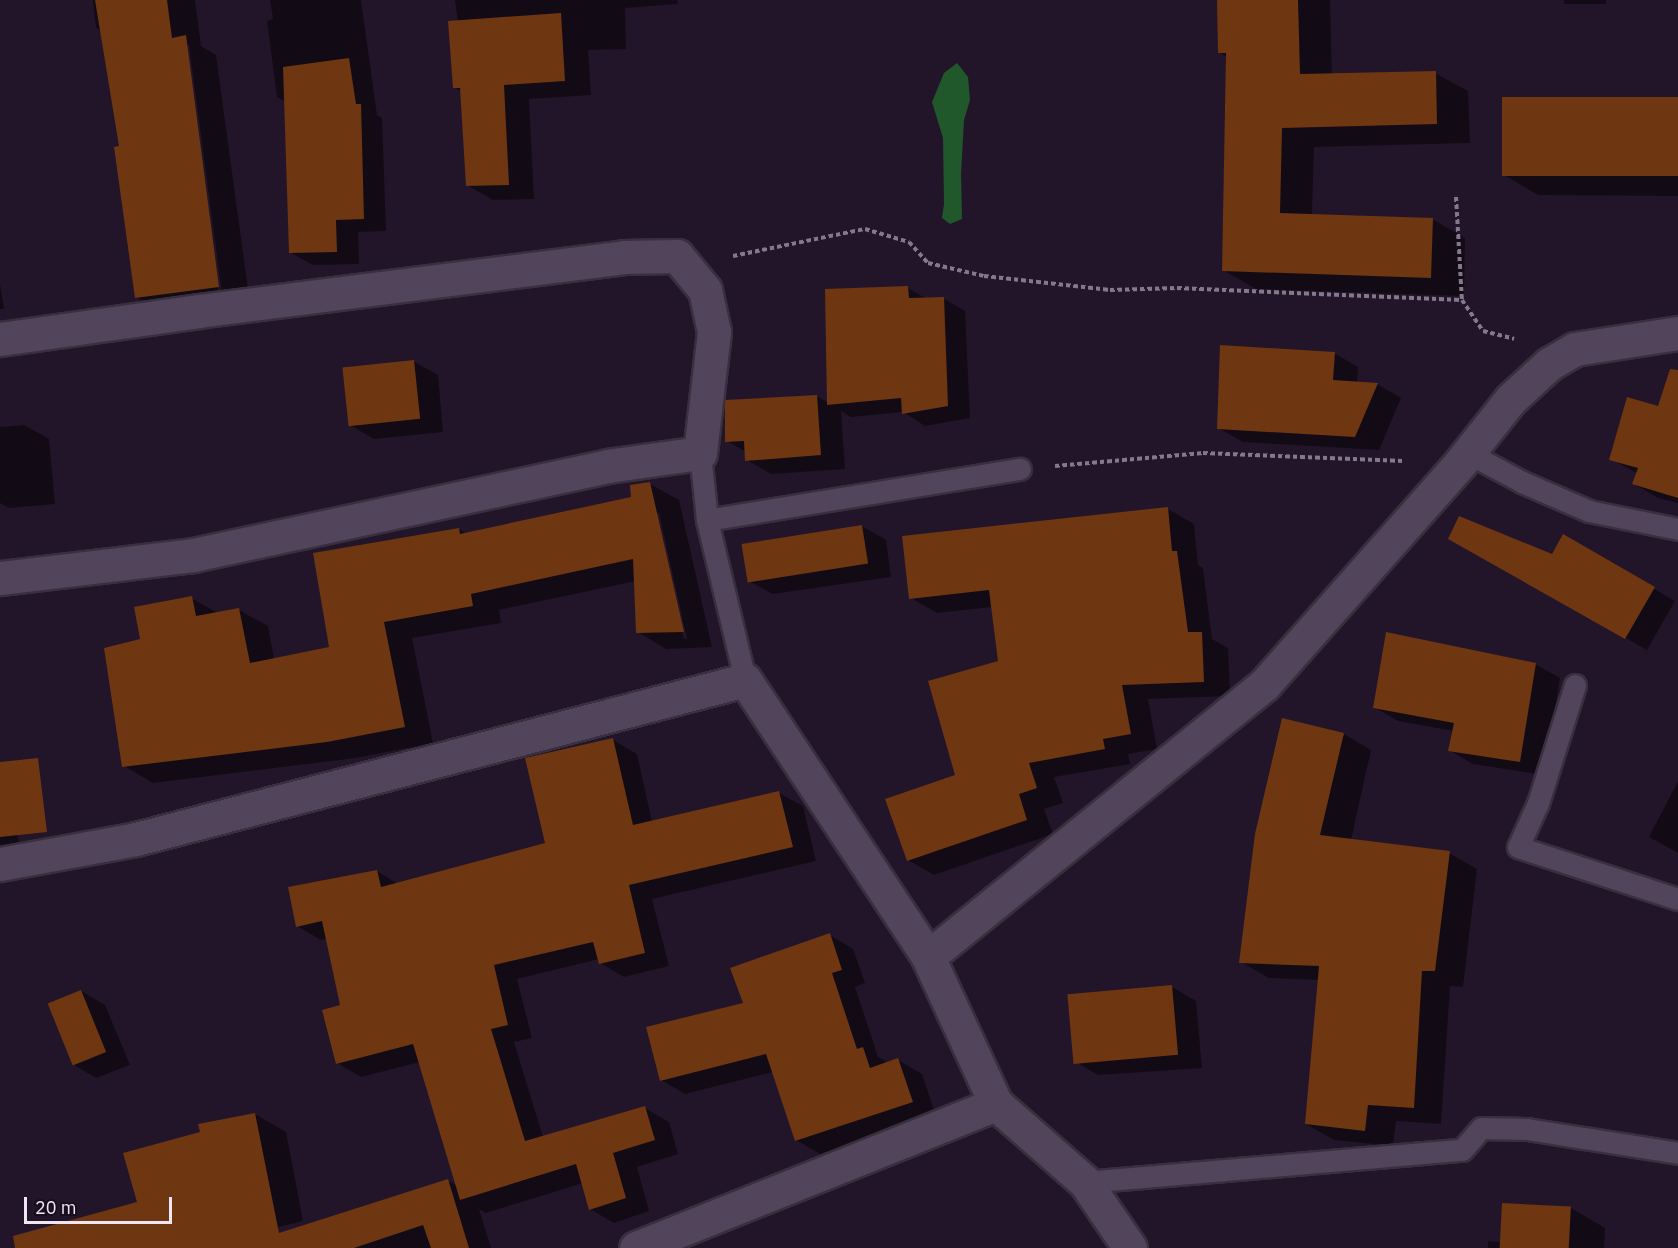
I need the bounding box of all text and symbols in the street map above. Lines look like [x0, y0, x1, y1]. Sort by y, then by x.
scale bar [27, 1185, 176, 1223]
text: 20 m [35, 1196, 77, 1219]

